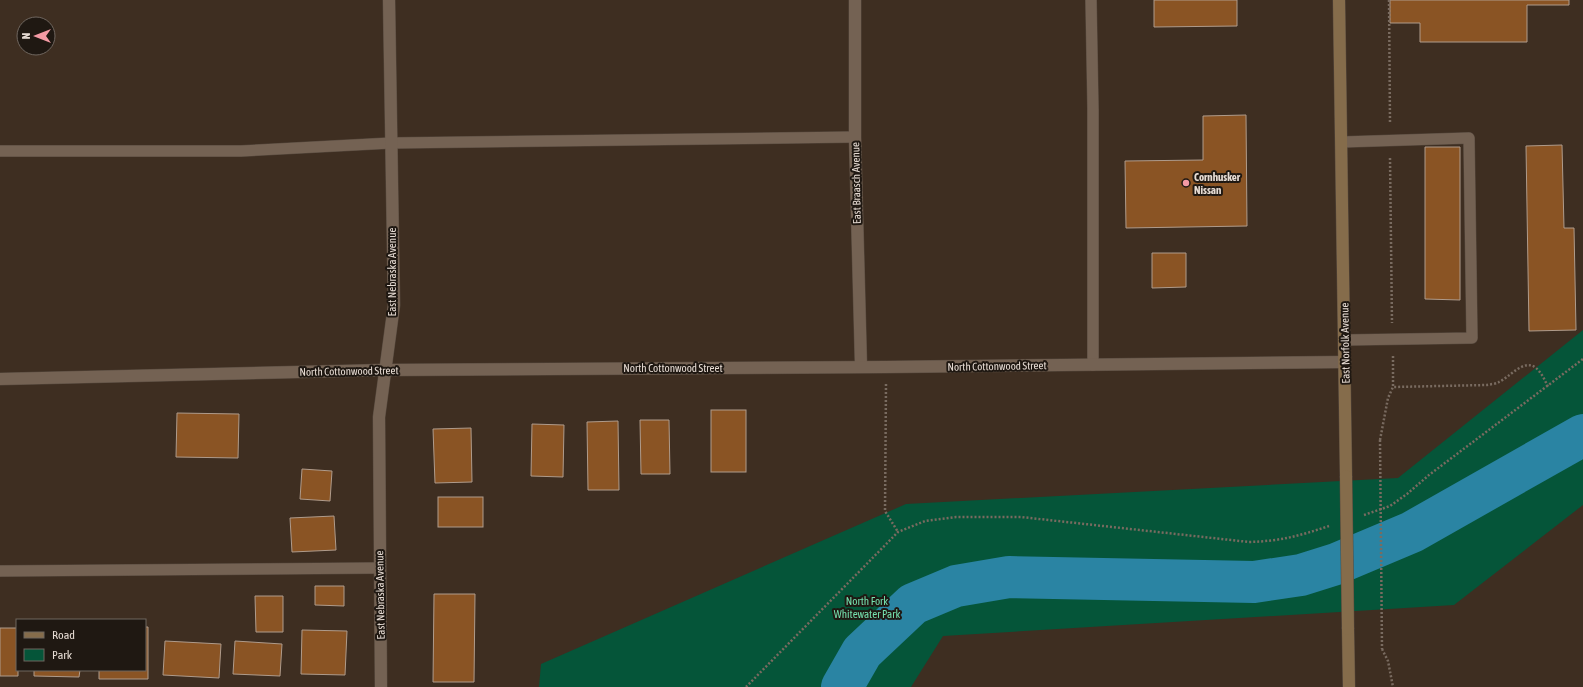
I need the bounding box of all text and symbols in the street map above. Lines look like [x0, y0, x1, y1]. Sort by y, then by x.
north arrow [16, 16, 56, 56]
text: N [20, 33, 32, 39]
street label: East Braasch Avenue [849, 142, 863, 224]
place label: Cornhusker Nissan [1194, 171, 1241, 196]
marker: Cornhusker Nissan [1181, 178, 1191, 188]
street label: East Nebraska Avenue [386, 228, 398, 317]
street label: East Norfolk Avenue [1338, 302, 1352, 384]
street label: North Cottonwood Street [947, 359, 1047, 373]
street label: North Cottonwood Street [623, 362, 723, 374]
street label: North Cottonwood Street [299, 364, 399, 378]
street label: East Nebraska Avenue [373, 550, 387, 640]
park label: North Fork Whitewater Park [834, 595, 900, 620]
legend [16, 619, 146, 671]
text: Road [52, 628, 75, 642]
text: Park [52, 648, 73, 662]

